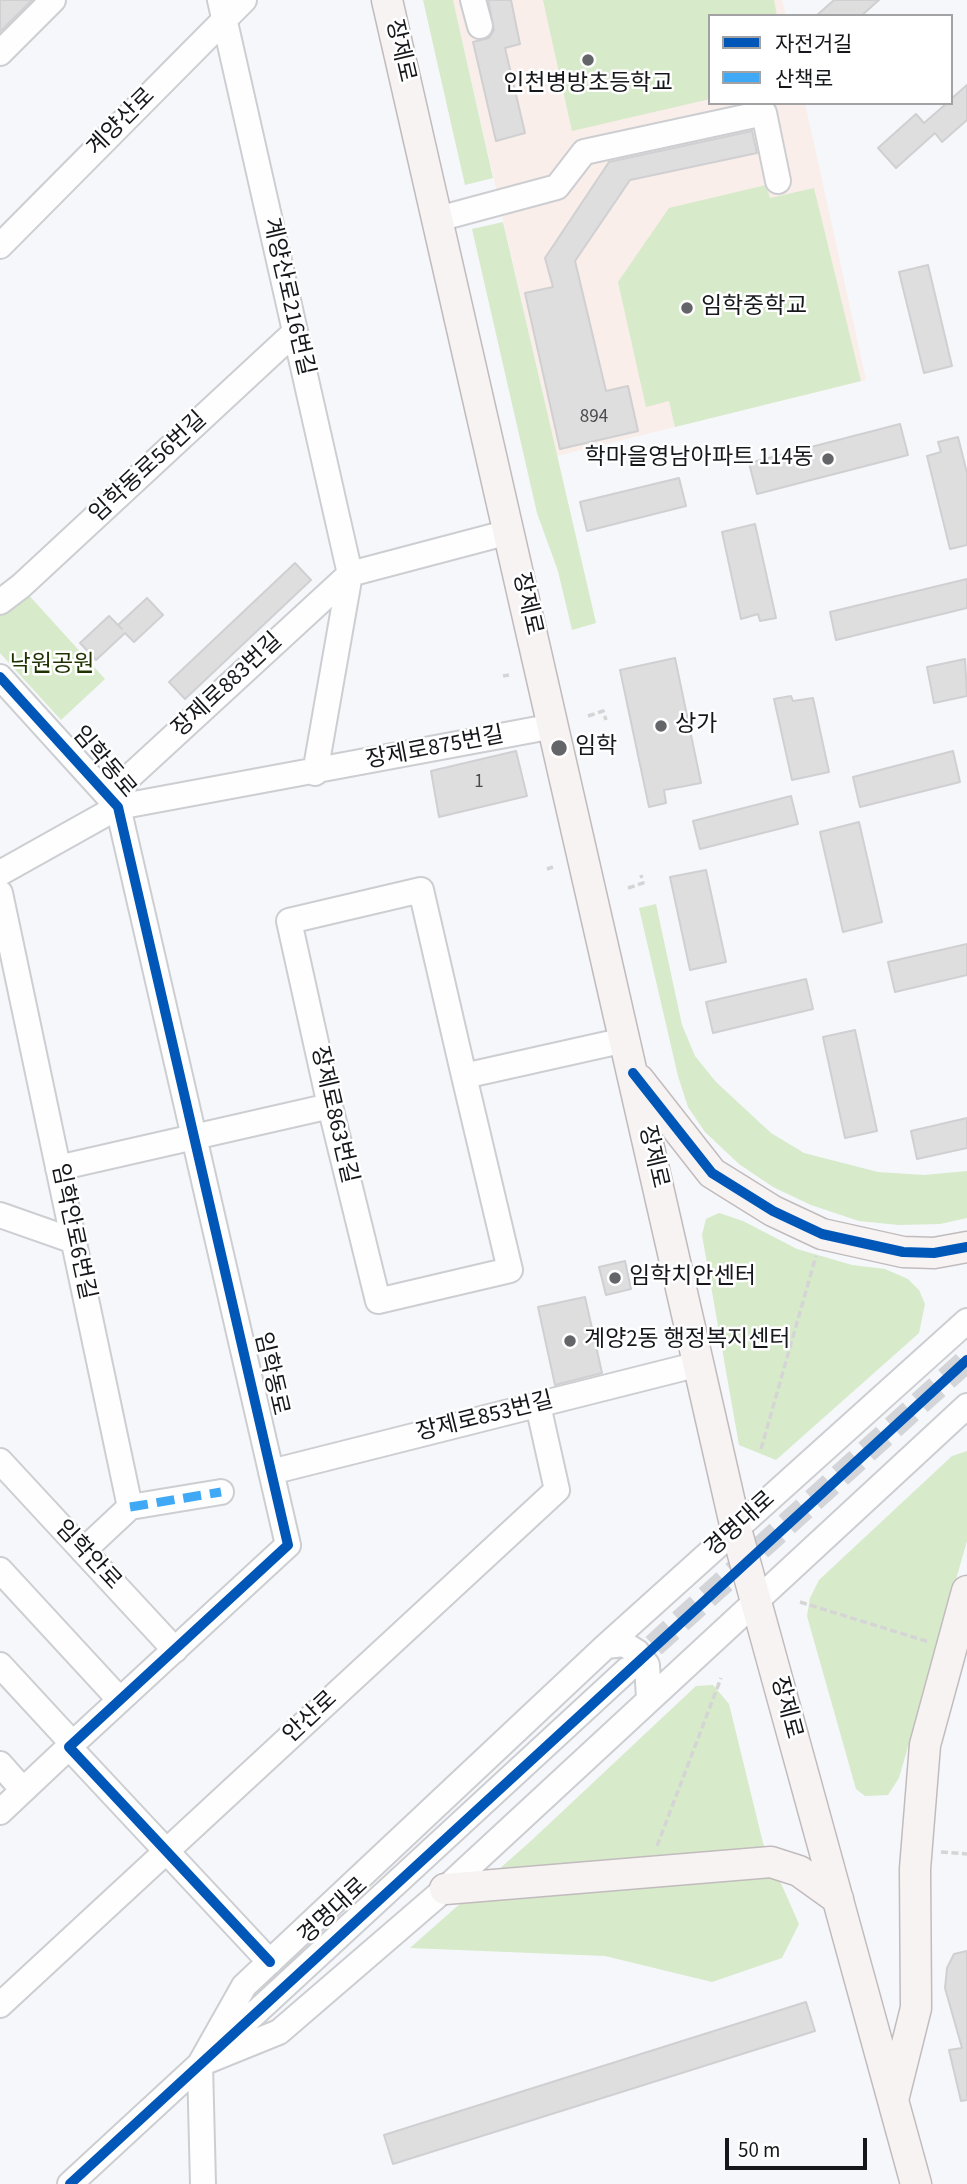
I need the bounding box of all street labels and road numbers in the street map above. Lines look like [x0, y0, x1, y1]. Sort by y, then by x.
street label: 장제로 [378, 17, 420, 85]
street label: 계양산로 [82, 83, 162, 163]
street label: 계양산로216번길 [255, 215, 319, 379]
street label: 임학동로56번길 [85, 407, 213, 529]
street label: 장제로 [505, 570, 547, 638]
street label: 장제로883번길 [167, 628, 289, 744]
street label: 임학동로 [65, 722, 141, 804]
street label: 장제로875번길 [364, 722, 506, 776]
street label: 장제로863번길 [304, 1044, 362, 1186]
street label: 장제로 [631, 1123, 673, 1191]
street label: 임학안로6번길 [44, 1161, 100, 1303]
street label: 임학동로 [247, 1330, 293, 1418]
street label: 장제로853번길 [414, 1388, 556, 1448]
street label: 경명대로 [700, 1486, 782, 1564]
street label: 임학안로 [48, 1516, 126, 1596]
street label: 장제로 [763, 1674, 807, 1742]
street label: 안산로 [278, 1686, 344, 1750]
street label: 경명대로 [294, 1873, 374, 1951]

